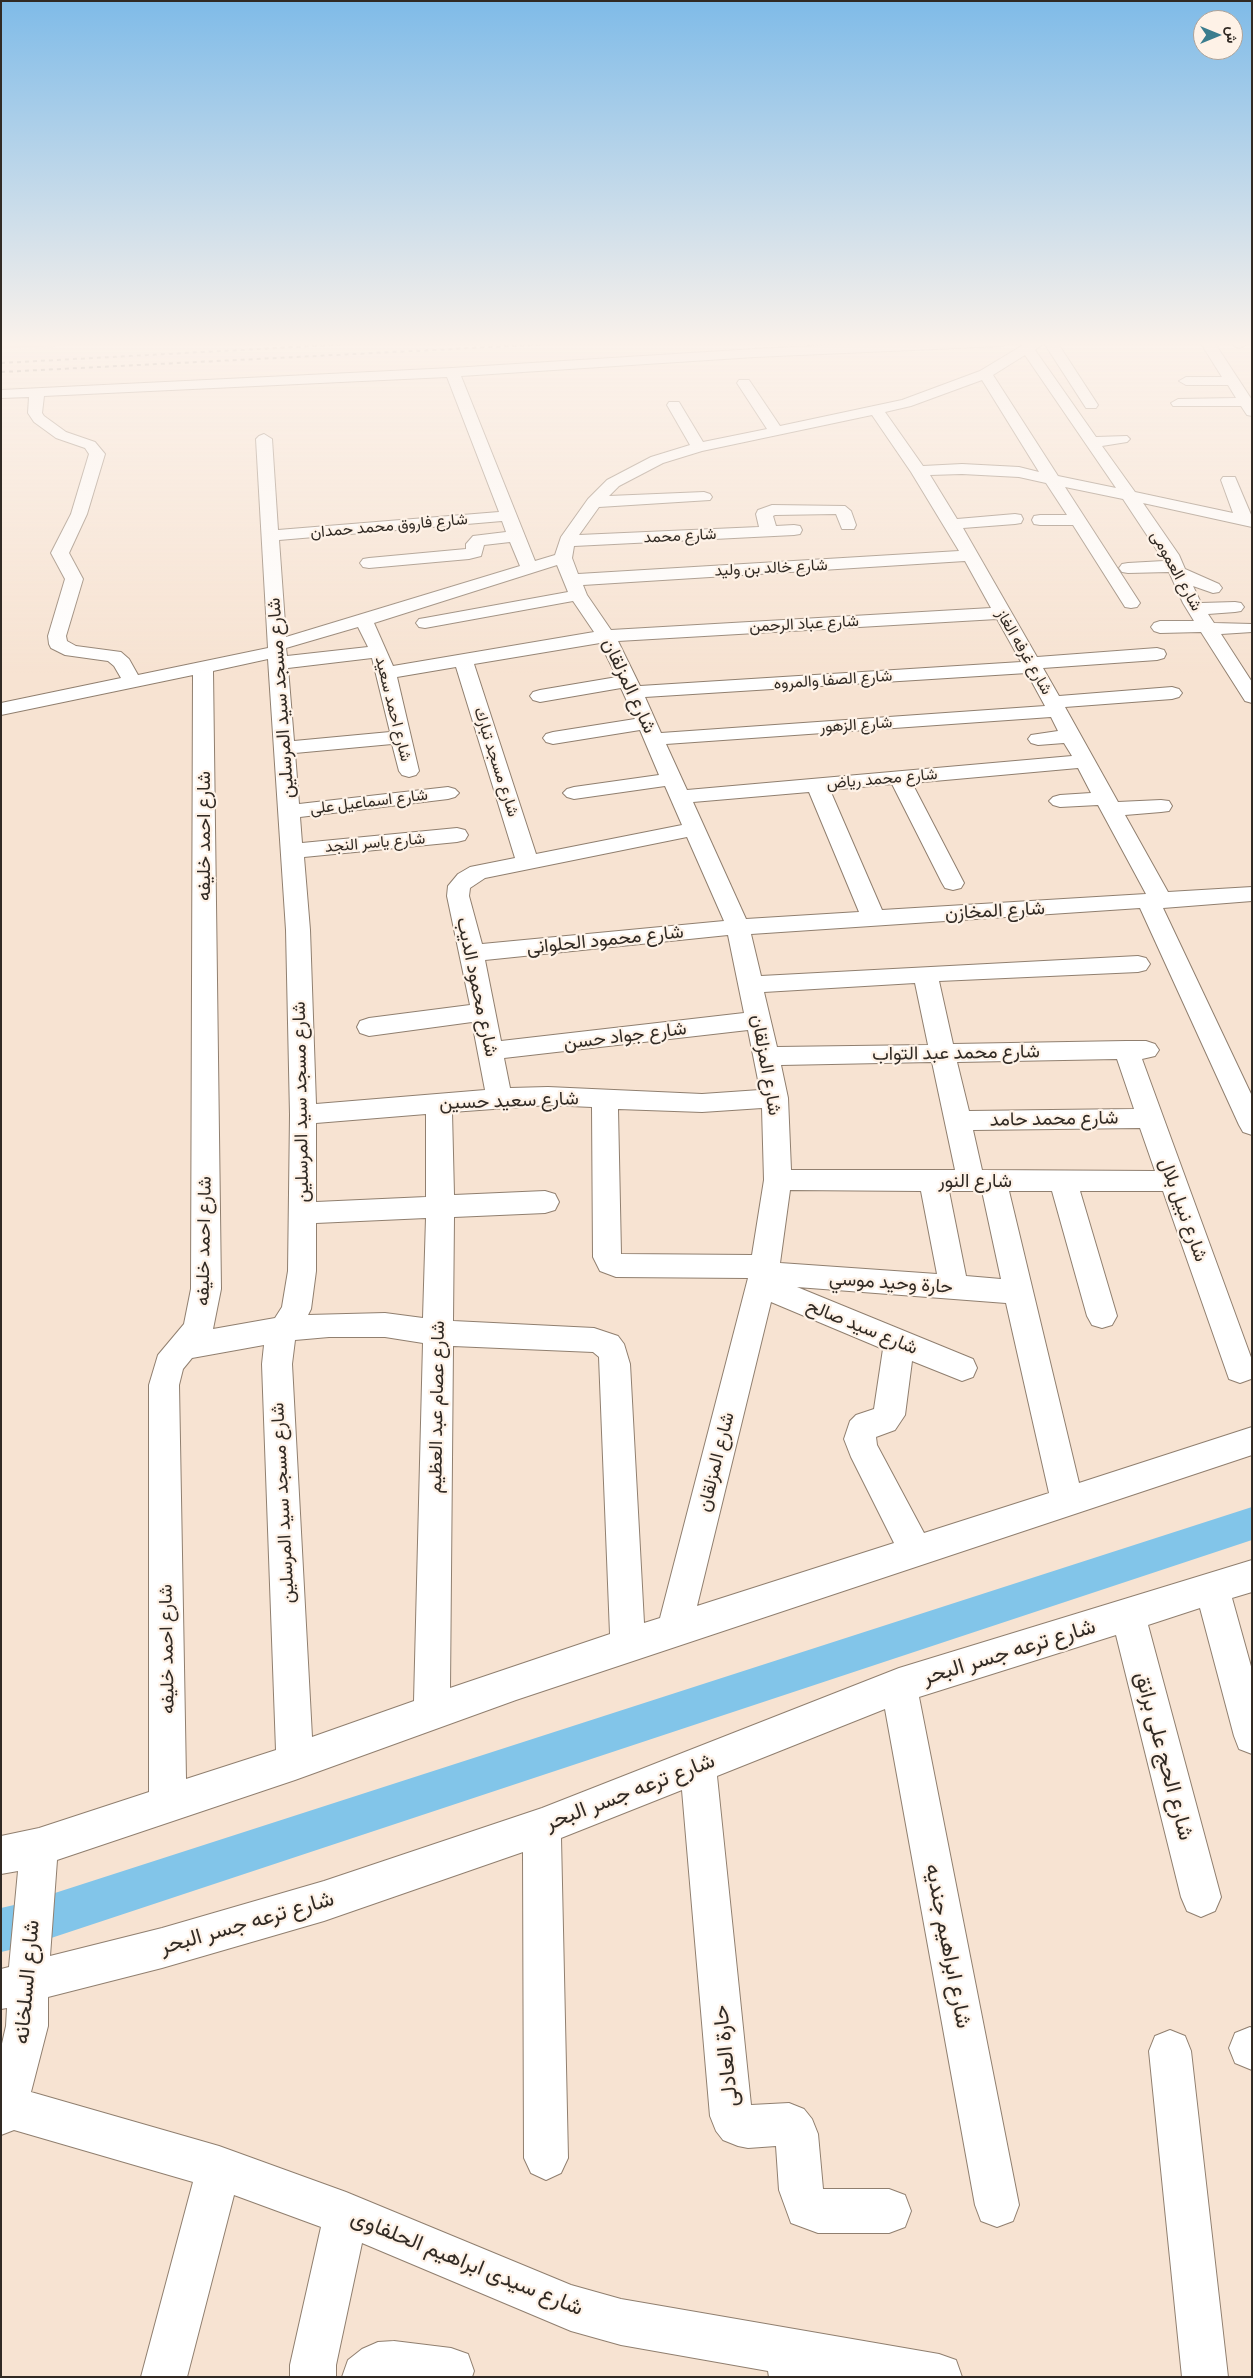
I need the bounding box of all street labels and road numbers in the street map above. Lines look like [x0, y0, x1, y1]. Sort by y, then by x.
street label: شارع فاروق محمد حمدان [309, 510, 469, 542]
street label: شارع محمد [643, 525, 717, 547]
street label: شارع العمومى [1146, 528, 1206, 614]
street label: شارع خالد بن وليد [714, 555, 828, 581]
street label: شارع مسجد سيد المرسلين [263, 597, 299, 799]
street label: شارع غرفه الغاز [992, 606, 1056, 698]
street label: شارع عباد الرحمن [749, 612, 859, 636]
street label: شارع المزلقان [597, 635, 661, 737]
street label: شارع احمد سعيد [371, 654, 415, 764]
street label: شارع الصفا والمروه [773, 666, 893, 694]
street label: شارع مسجد تبارك [469, 705, 523, 819]
street label: شارع الزهور [819, 713, 893, 737]
street label: شارع محمد رياض [826, 765, 938, 793]
street label: شارع احمد خليفه [193, 771, 215, 901]
street label: شارع اسماعيل على [309, 785, 429, 819]
street label: شارع ياسر النجد [324, 829, 426, 857]
street label: شارع المخازن [944, 897, 1046, 925]
street label: شارع محمود الديب [451, 915, 503, 1059]
street label: شارع محمود الحلوانى [525, 920, 685, 960]
street label: شارع مسجد سيد المرسلين [288, 1001, 314, 1203]
street label: شارع المزلقان [746, 1013, 786, 1117]
street label: شارع جواد حسن [562, 1017, 688, 1055]
street label: شارع محمد عبد التواب [872, 1040, 1040, 1066]
street label: شارع سعيد حسين [439, 1087, 579, 1115]
street label: شارع محمد حامد [989, 1106, 1119, 1132]
street label: شارع نبيل بلال [1154, 1155, 1212, 1265]
street label: شارع النور [938, 1170, 1012, 1192]
street label: شارع احمد خليفه [191, 1176, 217, 1306]
street label: حارة وحيد موسي [828, 1267, 954, 1299]
street label: شارع سيد صالح [803, 1294, 921, 1360]
street label: شارع عصام عبد العظيم [424, 1320, 450, 1494]
street label: شارع مسجد سيد المرسلين [266, 1402, 300, 1604]
street label: شارع المزلقان [693, 1410, 739, 1514]
street label: شارع احمد خليفه [154, 1584, 180, 1714]
street label: شارع ترعه جسر البحر [919, 1613, 1099, 1691]
street label: شارع الحج على برانق [1129, 1669, 1199, 1843]
street label: شارع ترعه جسر البحر [541, 1747, 719, 1837]
street label: شارع ابراهيم جنديه [919, 1861, 977, 2031]
street label: شارع ترعه جسر البحر [157, 1886, 337, 1960]
street label: شارع السلخانه [8, 1919, 46, 2045]
street label: حارة العادلى [708, 2004, 744, 2108]
street label: شارع سيدى ابراهيم الحلفاوى [347, 2204, 587, 2322]

